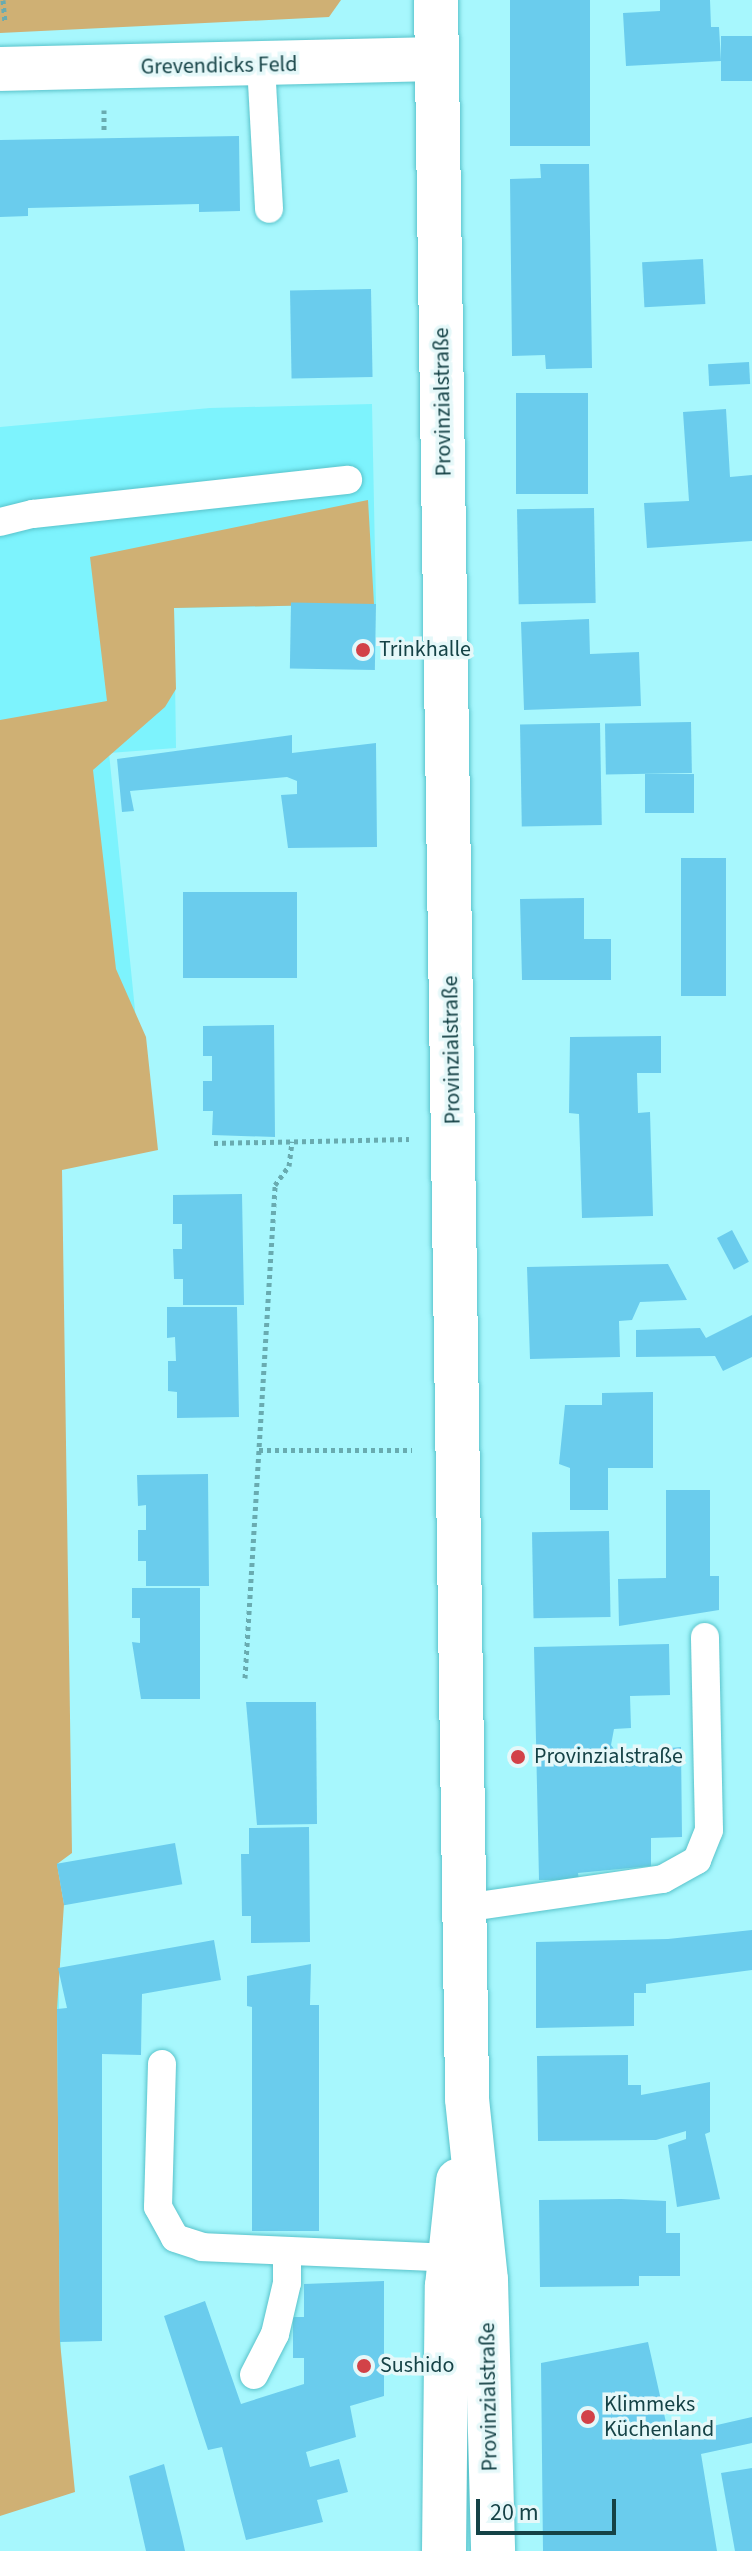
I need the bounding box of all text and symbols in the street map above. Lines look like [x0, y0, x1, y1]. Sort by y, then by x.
street label: Grevendicks Feld [140, 51, 298, 81]
street label: Provinzialstraße [429, 327, 457, 477]
place label: Trinkhalle [379, 637, 471, 663]
marker: Trinkhalle [354, 641, 372, 659]
street label: Provinzialstraße [438, 975, 466, 1125]
place label: Provinzialstraße [534, 1744, 683, 1770]
marker: Provinzialstraße [509, 1748, 527, 1766]
street label: Provinzialstraße [475, 2322, 503, 2472]
place label: Sushido [380, 2353, 454, 2379]
marker: Sushido [355, 2357, 373, 2375]
place label: Klimmeks Küchenland [604, 2391, 714, 2442]
marker: Klimmeks Küchenland [579, 2408, 597, 2426]
scale bar [480, 2483, 620, 2533]
text: 20 m [490, 2495, 539, 2530]

